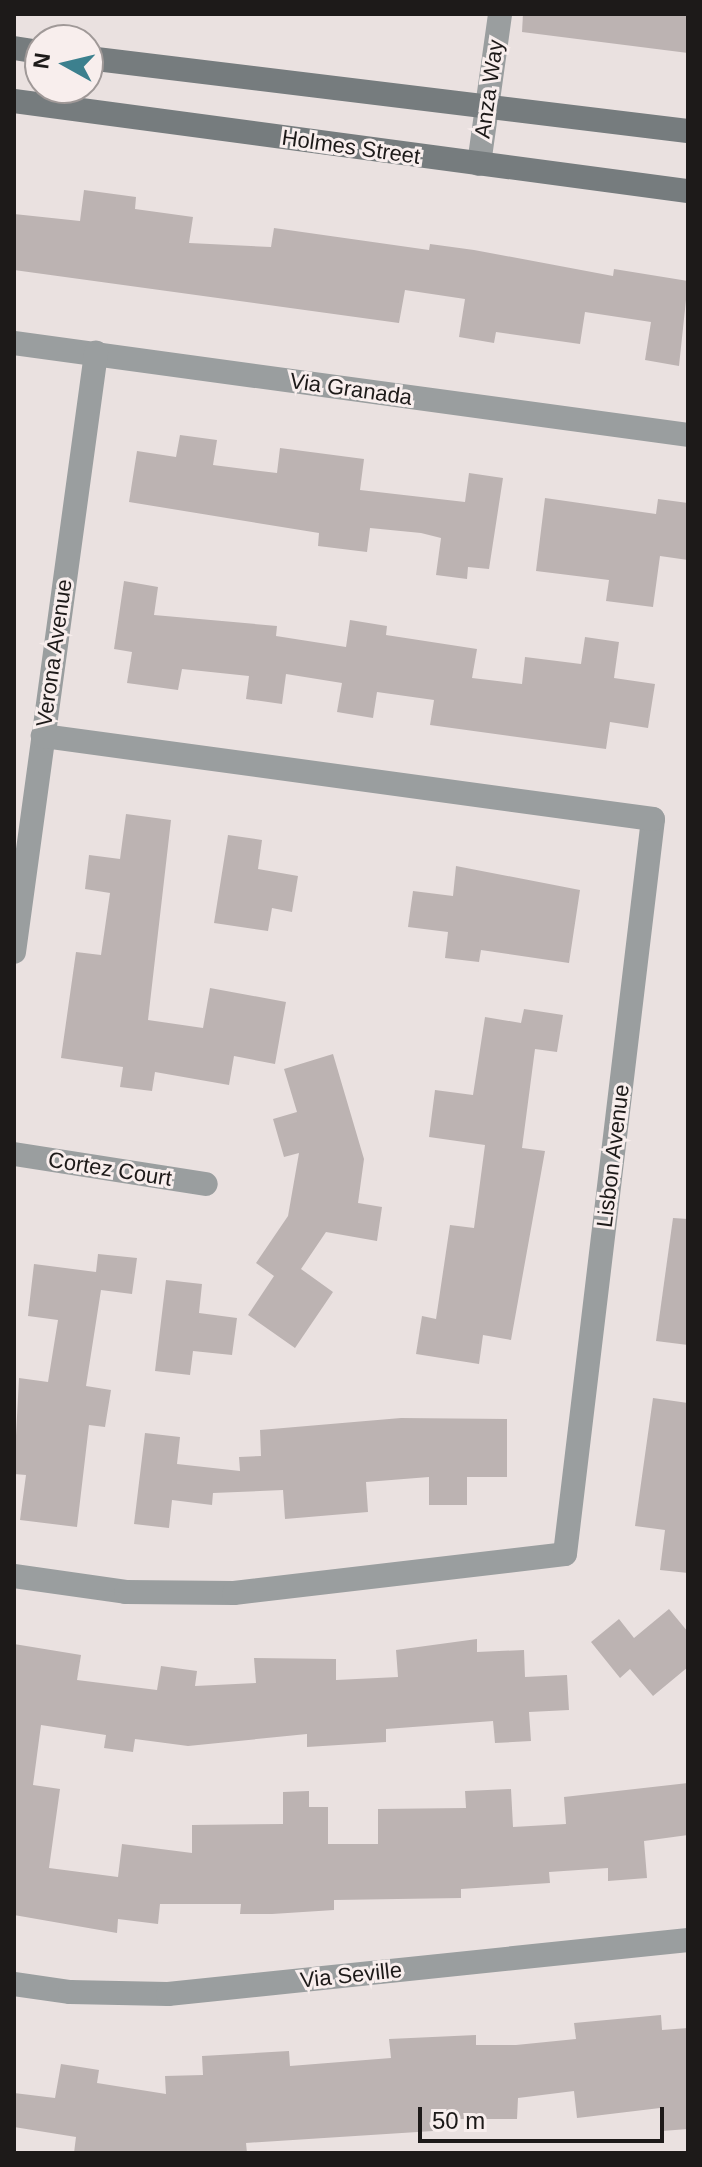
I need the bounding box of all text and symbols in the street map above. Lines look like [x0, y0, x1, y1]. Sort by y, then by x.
north arrow [24, 24, 104, 104]
street label: Anza Way [469, 38, 509, 140]
text: N [28, 51, 55, 70]
street label: Holmes Street [280, 124, 422, 170]
street label: Via Granada [288, 367, 414, 411]
street label: Verona Avenue [30, 577, 78, 729]
street label: Lisbon Avenue [591, 1082, 635, 1230]
street label: Cortez Court [46, 1146, 174, 1192]
street label: Via Seville [299, 1957, 403, 1993]
scale bar [422, 2091, 668, 2141]
text: 50 m [432, 2107, 485, 2134]

